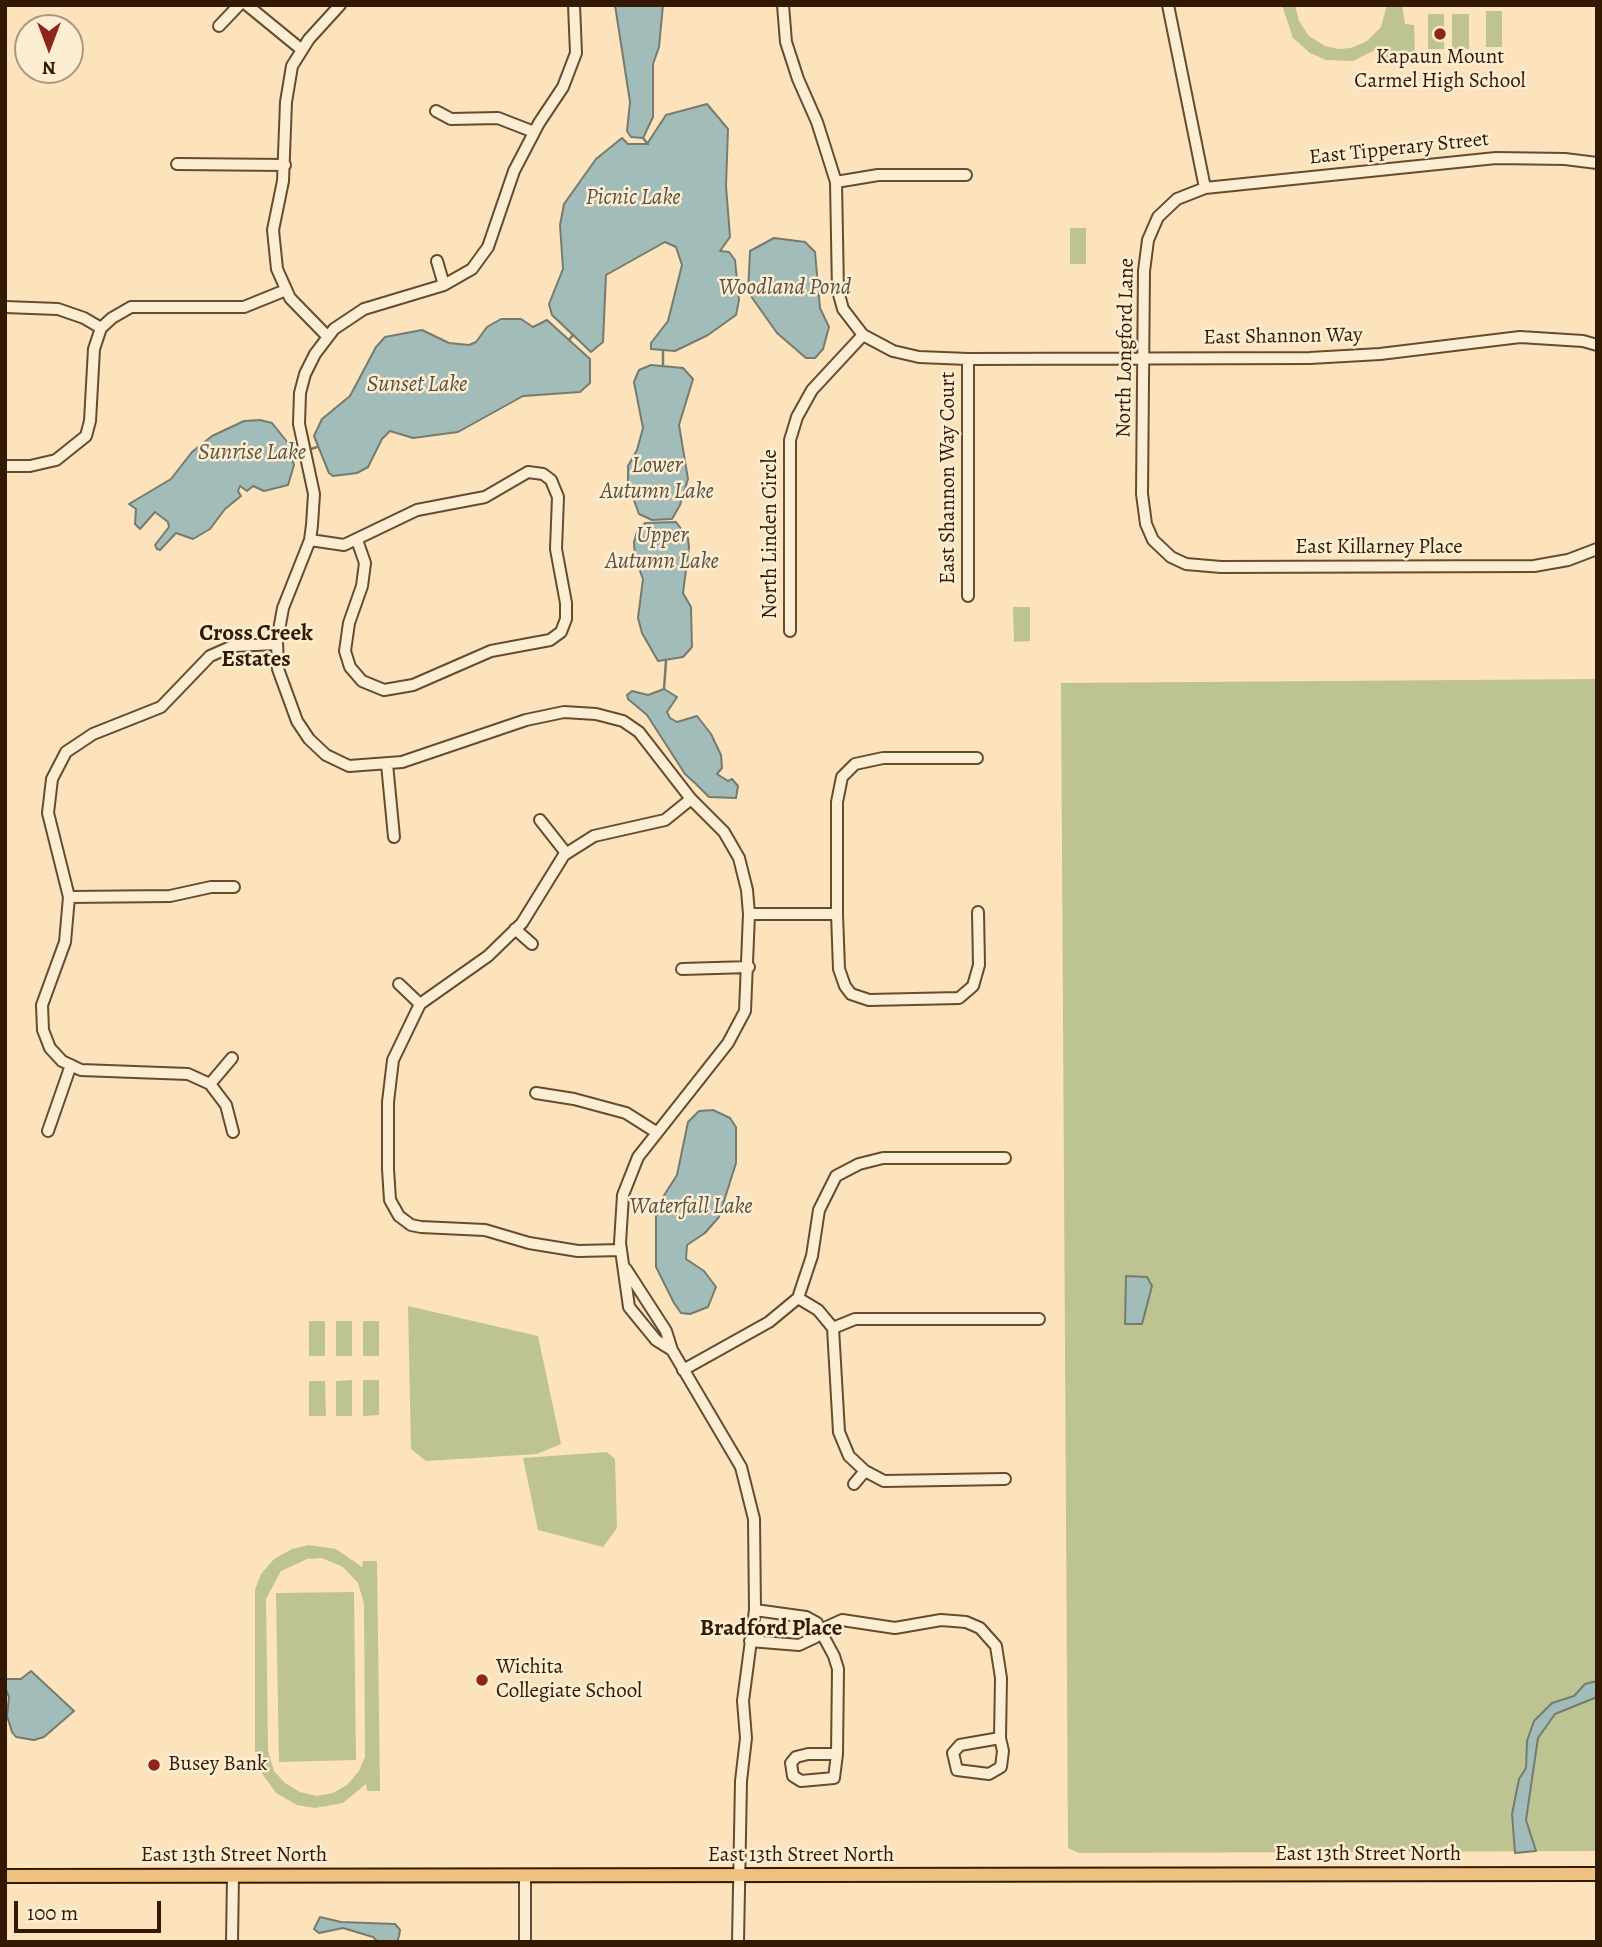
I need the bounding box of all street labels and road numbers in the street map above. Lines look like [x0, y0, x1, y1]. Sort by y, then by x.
street label: East Tipperary Street [1308, 127, 1490, 171]
street label: North Longford Lane [1112, 258, 1140, 438]
street label: East Shannon Way [1203, 323, 1363, 351]
street label: East Shannon Way Court [936, 372, 962, 584]
street label: North Linden Circle [758, 449, 784, 619]
street label: East Killarney Place [1295, 535, 1463, 561]
street label: East 13th Street North [1275, 1842, 1461, 1868]
street label: East 13th Street North [141, 1843, 327, 1869]
street label: East 13th Street North [708, 1843, 894, 1869]

